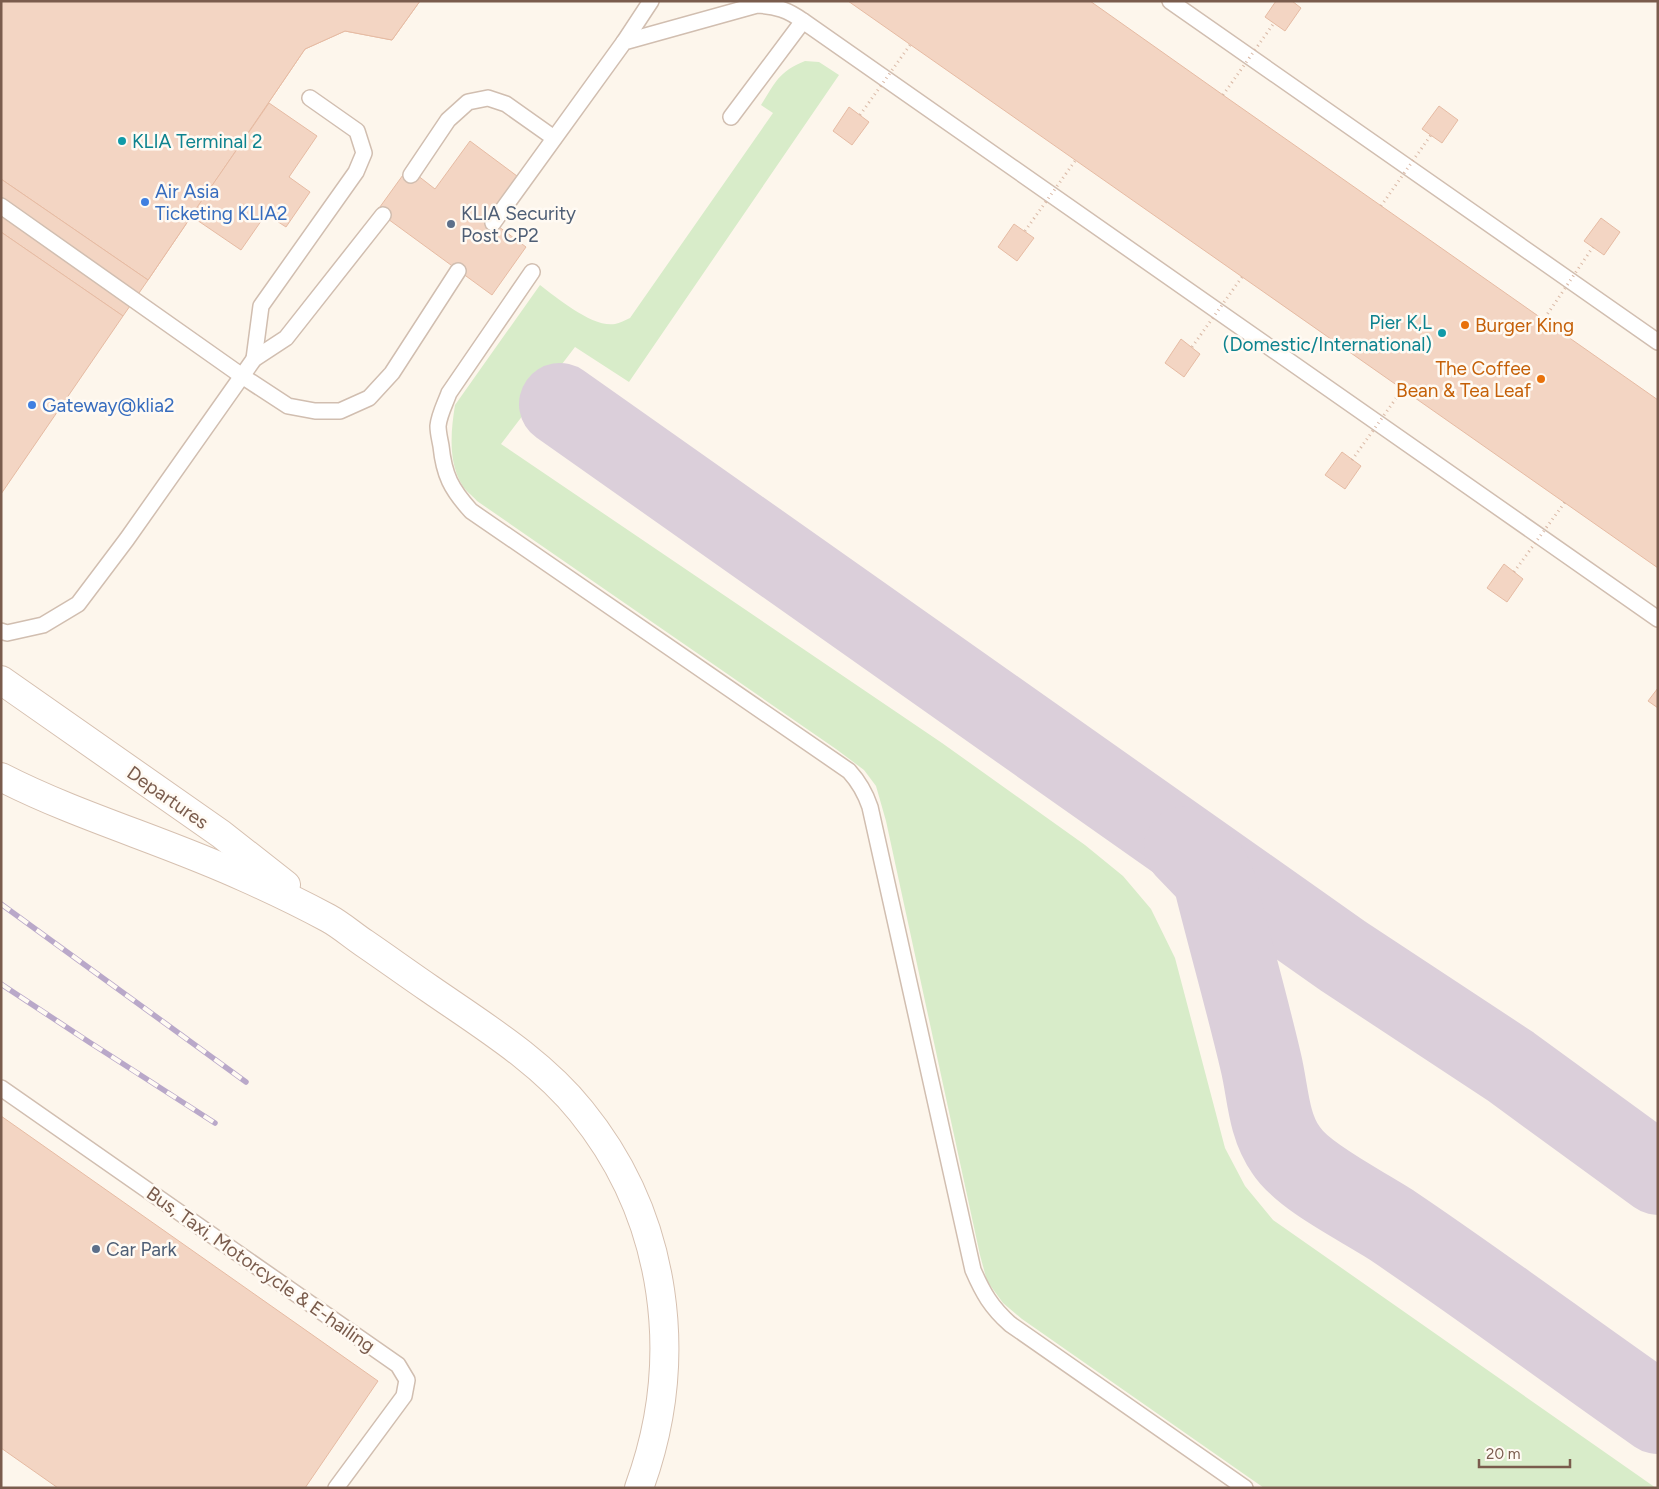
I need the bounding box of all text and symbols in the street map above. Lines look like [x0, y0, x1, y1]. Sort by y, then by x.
place label: KLIA Terminal 2 [132, 130, 263, 153]
marker: KLIA Terminal 2 [116, 135, 128, 147]
place label: Air Asia Ticketing KLIA2 [155, 180, 288, 225]
marker: Air Asia Ticketing KLIA2 [139, 196, 151, 208]
place label: KLIA Security Post CP2 [461, 202, 576, 247]
marker: KLIA Security Post CP2 [445, 218, 457, 230]
place label: Pier K,L (Domestic/International) [1223, 311, 1432, 356]
place label: Burger King [1475, 314, 1574, 337]
marker: Burger King [1459, 319, 1471, 331]
marker: Pier K,L (Domestic/International) [1436, 327, 1448, 339]
place label: The Coffee Bean & Tea Leaf [1396, 357, 1531, 402]
marker: The Coffee Bean & Tea Leaf [1535, 373, 1547, 385]
place label: Gateway@klia2 [42, 394, 175, 417]
marker: Gateway@klia2 [26, 399, 38, 411]
street label: Departures [123, 761, 213, 834]
street label: Bus, Taxi, Motorcycle & E-hailing [142, 1182, 379, 1357]
place label: Car Park [106, 1238, 177, 1261]
marker: Car Park [90, 1243, 102, 1255]
scale bar [1479, 1436, 1570, 1468]
text: 20 m [1486, 1445, 1520, 1463]

